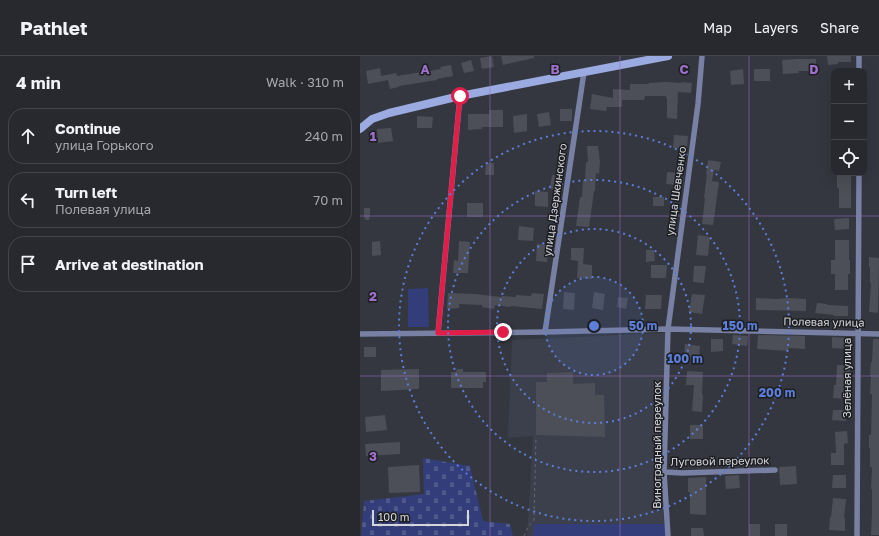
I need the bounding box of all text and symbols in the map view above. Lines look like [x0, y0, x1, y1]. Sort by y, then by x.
text: Pathlet [20, 16, 88, 39]
text: Map [703, 19, 732, 36]
text: Layers [754, 19, 798, 36]
text: Share [820, 19, 859, 36]
text: A [420, 61, 430, 77]
text: B [550, 61, 560, 77]
text: C [679, 61, 689, 77]
text: D [809, 61, 819, 77]
map controls [831, 68, 867, 176]
button: + [831, 68, 867, 104]
text: 4 min [16, 72, 61, 93]
text: Walk · 310 m [266, 74, 344, 90]
route start [451, 87, 469, 105]
button: − [831, 104, 867, 140]
text: Continue [55, 119, 121, 137]
icon: ahead [17, 125, 39, 147]
text: 240 m [305, 128, 343, 144]
text: 1 [370, 128, 377, 144]
text: улица Горького [55, 137, 153, 153]
button: locate [831, 140, 867, 176]
street label: улица Дзержинского [540, 142, 569, 257]
street label: улица Шевченко [663, 145, 688, 236]
text: Turn left [55, 183, 117, 201]
icon: left [17, 189, 39, 211]
text: 70 m [313, 192, 343, 208]
text: Полевая улица [55, 201, 151, 217]
icon: arrive [17, 253, 39, 275]
text: Arrive at destination [55, 255, 204, 273]
text: 2 [369, 288, 377, 304]
street label: Полевая улица [783, 314, 865, 329]
text: 50 m [629, 318, 657, 333]
text: 150 m [723, 318, 757, 333]
centre of rings [587, 319, 601, 333]
route end [494, 323, 512, 341]
street label: Зелёная улица [840, 338, 853, 418]
text: 100 m [667, 351, 703, 366]
street label: Виноградный переулок [650, 381, 663, 509]
text: 200 m [759, 385, 795, 400]
text: 3 [369, 448, 377, 464]
street label: Луговой переулок [670, 453, 770, 468]
scale bar [372, 508, 469, 527]
text: 100 m [378, 510, 409, 523]

